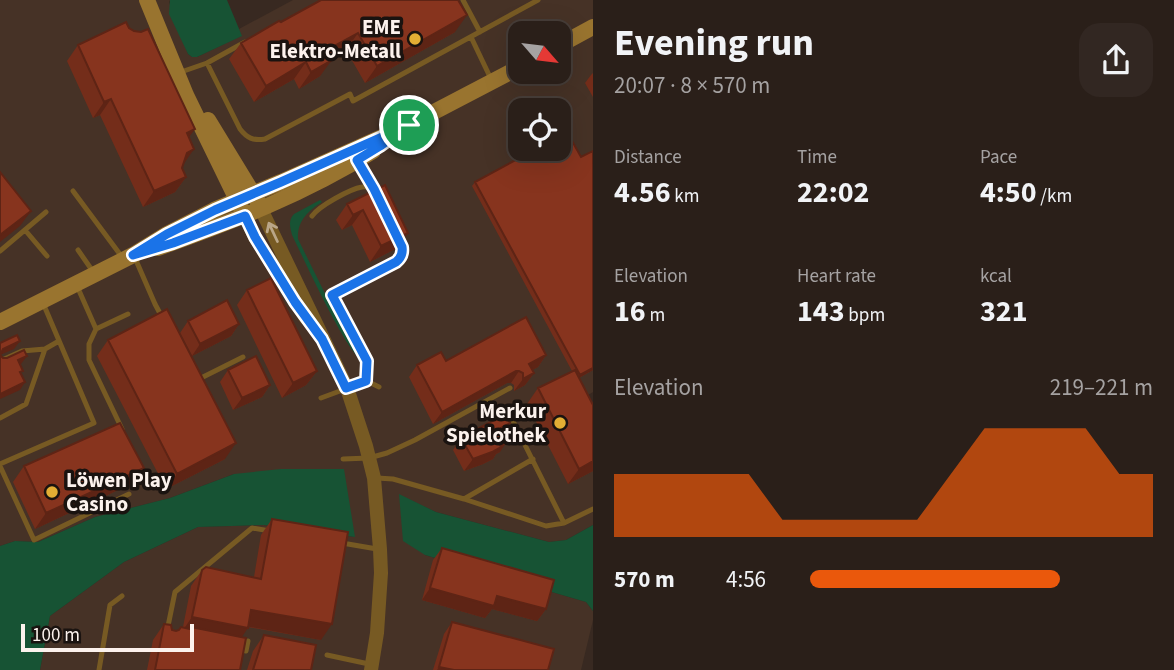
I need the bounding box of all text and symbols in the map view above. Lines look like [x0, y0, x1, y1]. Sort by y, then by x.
place label: EME Elektro-Metall [270, 12, 401, 66]
text: Evening run [614, 16, 814, 70]
north arrow [508, 21, 570, 84]
map controls [508, 21, 571, 161]
button: share [1079, 23, 1153, 97]
marker: EME Elektro-Metall [407, 31, 423, 47]
text: 20:07 · 8 × 570 m [614, 69, 770, 102]
pin [379, 95, 439, 155]
button: locate [508, 98, 571, 161]
icon: arrive [390, 106, 428, 144]
text: Distance [614, 144, 682, 171]
text: Time [797, 144, 837, 171]
text: Pace [980, 144, 1017, 171]
text: 4.56 [614, 171, 671, 214]
text: 22:02 [797, 171, 869, 214]
text: 4:50 [980, 171, 1037, 214]
text: km [671, 183, 700, 210]
text: /km [1037, 183, 1072, 210]
one-way arrow [265, 222, 279, 243]
text: Elevation [614, 263, 688, 290]
text: Heart rate [797, 263, 876, 290]
text: kcal [980, 263, 1012, 290]
text: 16 [614, 290, 646, 333]
text: 143 [797, 290, 845, 333]
text: 321 [980, 290, 1028, 333]
text: m [646, 302, 665, 329]
text: bpm [845, 302, 885, 329]
text: Elevation [614, 371, 704, 404]
text: 219–221 m [1050, 371, 1153, 404]
place label: Merkur Spielothek [446, 396, 547, 450]
marker: Merkur Spielothek [552, 415, 568, 431]
place label: Löwen Play Casino [66, 465, 172, 519]
marker: Löwen Play Casino [44, 484, 60, 500]
text: 570 m [614, 563, 675, 596]
text: 4:56 [726, 563, 766, 596]
scale bar [21, 621, 194, 653]
text: 100 m [32, 622, 80, 649]

